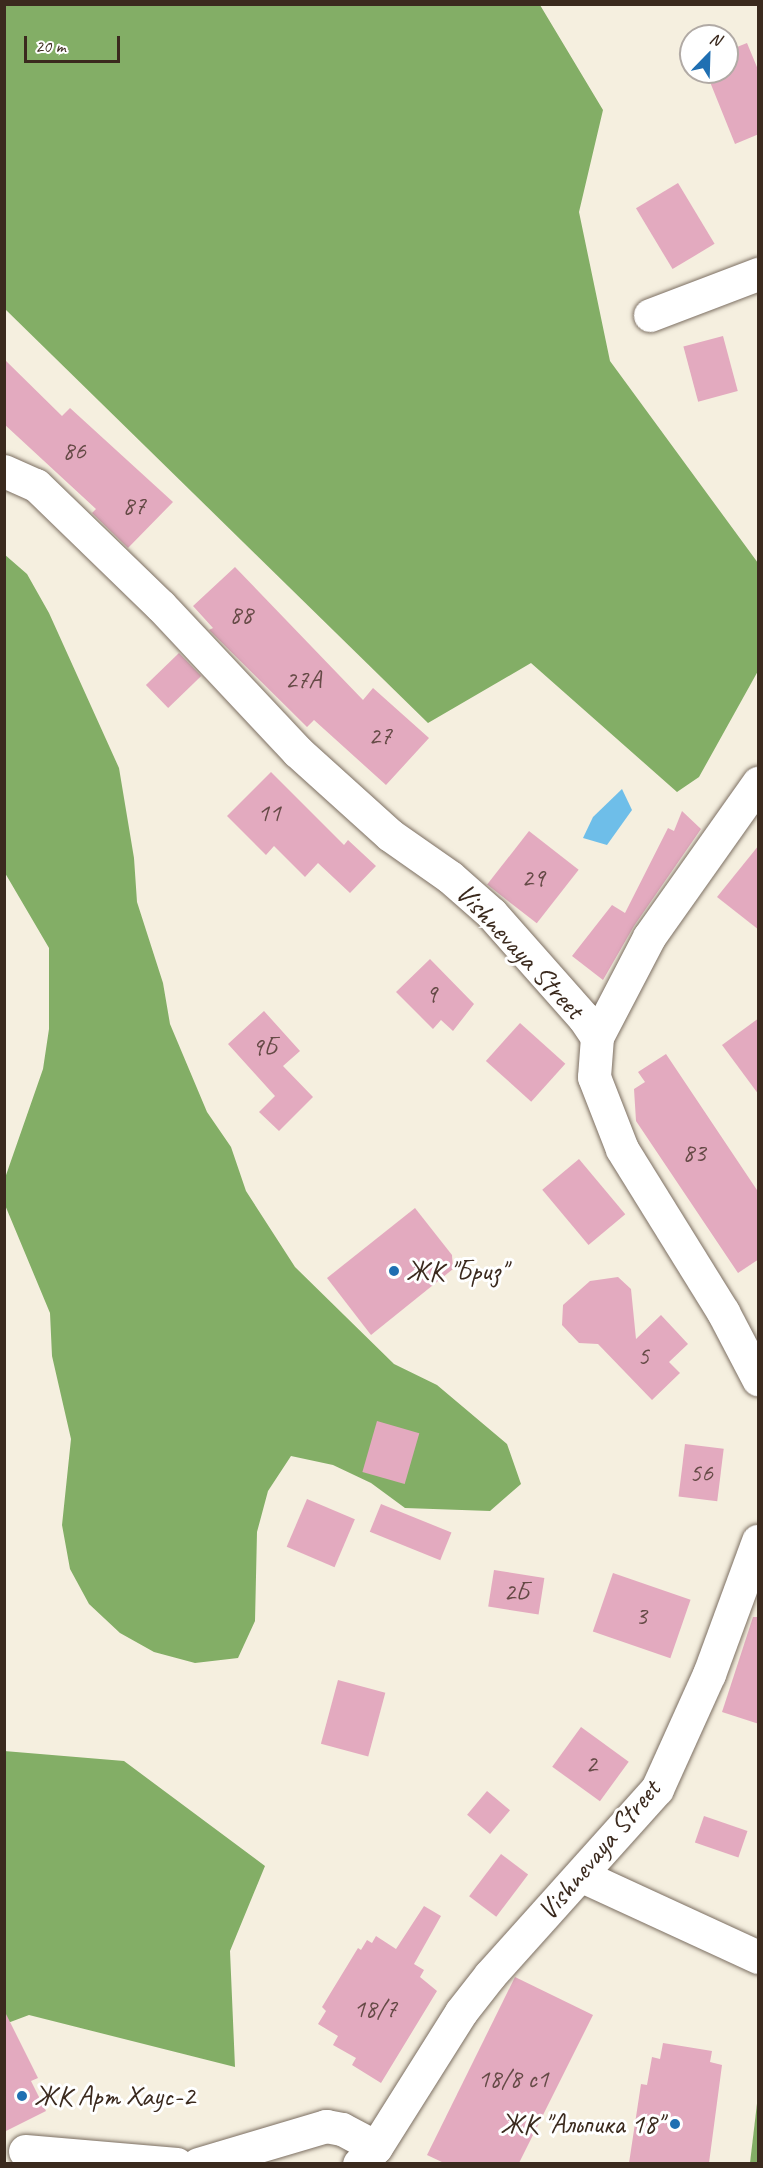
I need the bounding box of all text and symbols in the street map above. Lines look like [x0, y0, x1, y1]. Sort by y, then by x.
scale bar [27, 24, 123, 62]
north arrow [679, 24, 739, 84]
text: N [707, 28, 724, 50]
text: 20 m [35, 35, 66, 57]
house number: 86 [62, 435, 86, 467]
house number: 87 [122, 490, 146, 522]
house number: 88 [229, 599, 253, 631]
house number: 27А [285, 664, 321, 696]
house number: 27 [368, 720, 392, 752]
house number: 11 [257, 797, 281, 829]
house number: 29 [521, 862, 545, 894]
street label: Vishnevaya Street [449, 876, 591, 1026]
house number: 9 [425, 978, 437, 1010]
house number: 9Б [252, 1031, 276, 1063]
house number: 83 [682, 1137, 706, 1169]
place label: ЖК "Бриз" [406, 1254, 507, 1288]
marker: ЖК "Бриз" [387, 1264, 401, 1278]
house number: 5 [637, 1340, 649, 1372]
house number: 56 [689, 1457, 713, 1489]
house number: 2Б [504, 1576, 528, 1608]
house number: 3 [635, 1600, 647, 1632]
house number: 2 [585, 1748, 597, 1780]
street label: Vishnevaya Street [530, 1773, 668, 1927]
house number: 18/7 [353, 1993, 397, 2025]
house number: 18/8 с1 [478, 2063, 548, 2095]
place label: ЖК Арт Хаус-2 [34, 2079, 194, 2113]
marker: ЖК Арт Хаус-2 [15, 2089, 29, 2103]
place label: ЖК "Альпика 18" [500, 2107, 663, 2141]
marker: ЖК "Альпика 18" [668, 2117, 682, 2131]

